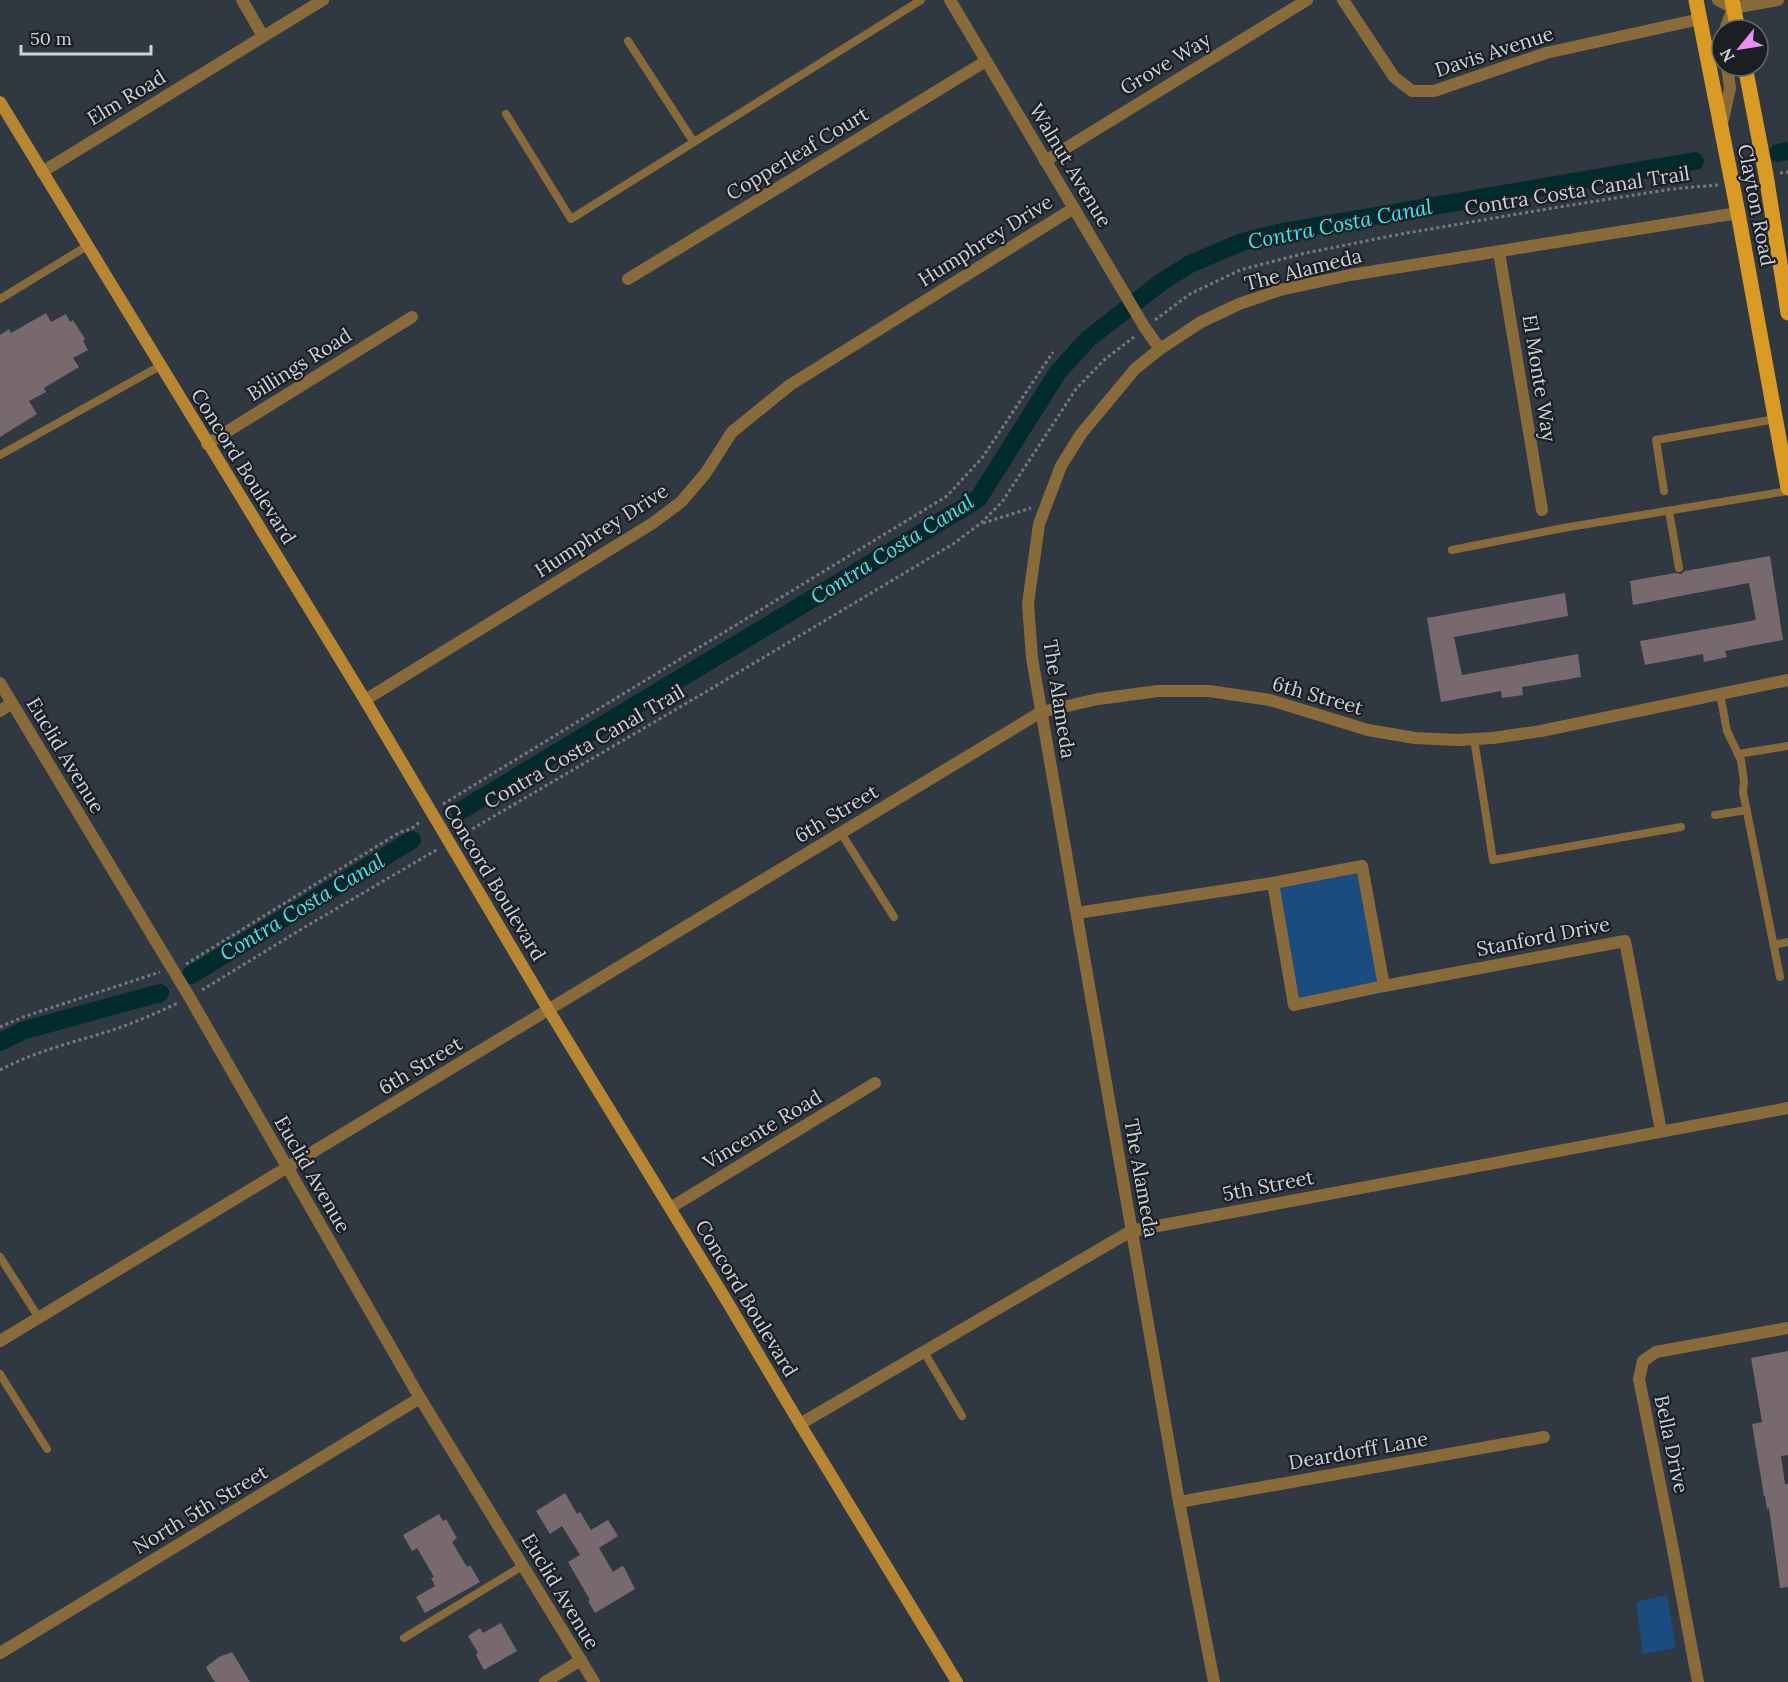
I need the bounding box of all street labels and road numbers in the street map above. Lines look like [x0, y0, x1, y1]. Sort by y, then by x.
street label: Davis Avenue [1432, 20, 1557, 82]
street label: Grove Way [1115, 26, 1215, 100]
street label: Elm Road [82, 64, 170, 130]
street label: Walnut Avenue [1024, 99, 1118, 232]
street label: Copperleaf Court [721, 101, 873, 205]
street label: Clayton Road [1733, 142, 1781, 268]
street label: Contra Costa Canal Trail [1463, 160, 1691, 220]
street label: Humphrey Drive [913, 188, 1057, 291]
street label: The Alameda [1242, 242, 1364, 296]
street label: El Monte Way [1518, 313, 1562, 444]
street label: Billings Road [242, 322, 356, 406]
street label: Concord Boulevard [186, 384, 302, 548]
street label: Humphrey Drive [530, 477, 673, 582]
street label: The Alameda [1038, 638, 1082, 760]
street label: 6th Street [1270, 670, 1367, 720]
street label: Contra Costa Canal Trail [479, 678, 689, 814]
street label: Euclid Avenue [22, 692, 111, 818]
street label: 6th Street [790, 778, 883, 848]
street label: Concord Boulevard [438, 799, 552, 965]
street label: Stanford Drive [1474, 911, 1612, 961]
street label: 6th Street [374, 1030, 467, 1100]
street label: Vincente Road [697, 1084, 826, 1175]
street label: Euclid Avenue [269, 1111, 357, 1237]
street label: The Alameda [1119, 1117, 1165, 1239]
street label: 5th Street [1220, 1164, 1316, 1206]
street label: Concord Boulevard [690, 1215, 804, 1381]
street label: Bella Drive [1649, 1393, 1695, 1496]
street label: Deardorff Lane [1286, 1425, 1430, 1475]
street label: North 5th Street [128, 1459, 272, 1559]
street label: Euclid Avenue [517, 1528, 606, 1654]

